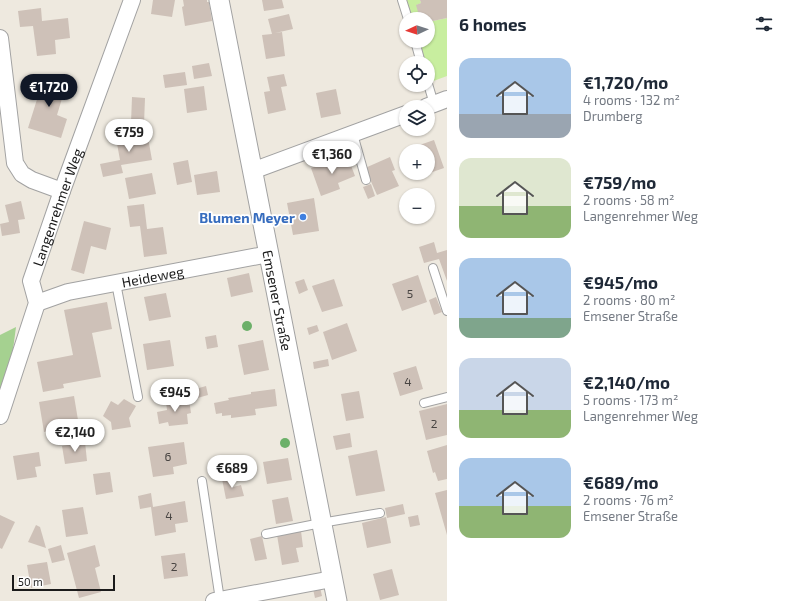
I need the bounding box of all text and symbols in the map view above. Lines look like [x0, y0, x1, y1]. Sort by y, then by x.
north arrow [399, 12, 435, 48]
map controls [399, 12, 435, 224]
icon: filters [753, 13, 775, 35]
text: 6 homes [459, 14, 527, 34]
button: locate [399, 56, 435, 92]
text: €1,720/mo [583, 72, 668, 92]
pin: €1,720 [16, 74, 82, 108]
icon: home [491, 74, 539, 122]
text: €1,720 [29, 79, 69, 95]
text: 4 rooms · 132 m² [583, 92, 680, 108]
button: layers [399, 100, 435, 136]
text: Drumberg [583, 108, 642, 124]
pin: €759 [105, 119, 153, 153]
text: €759 [114, 124, 144, 140]
pin: €1,360 [299, 141, 365, 175]
button: + [399, 144, 435, 180]
street label: Langenrehmer Weg [28, 146, 86, 268]
text: €1,360 [312, 146, 352, 162]
text: €759/mo [583, 172, 656, 192]
icon: home [491, 174, 539, 222]
button: − [399, 188, 435, 224]
text: 2 rooms · 58 m² [583, 192, 674, 208]
text: Langenrehmer Weg [583, 208, 698, 224]
place label: Blumen Meyer [199, 209, 295, 226]
marker: Blumen Meyer [298, 212, 308, 222]
street label: Emsener Straße [260, 248, 296, 352]
street label: Heideweg [120, 262, 185, 290]
text: €945/mo [583, 272, 658, 292]
icon: home [491, 274, 539, 322]
house number: 5 [407, 286, 413, 300]
text: 2 rooms · 80 m² [583, 292, 675, 308]
text: Emsener Straße [583, 308, 678, 324]
text: €2,140/mo [583, 372, 670, 392]
house number: 4 [404, 374, 412, 388]
icon: home [491, 374, 539, 422]
pin: €945 [151, 379, 199, 413]
text: €945 [159, 384, 191, 400]
text: 5 rooms · 173 m² [583, 392, 678, 408]
text: Langenrehmer Weg [583, 408, 698, 424]
house number: 2 [431, 416, 438, 430]
pin: €2,140 [42, 419, 108, 453]
text: €2,140 [55, 424, 95, 440]
house number: 6 [165, 449, 172, 463]
pin: €689 [208, 455, 256, 489]
text: €689 [216, 460, 248, 476]
text: €689/mo [583, 472, 658, 492]
icon: home [491, 474, 539, 522]
text: 2 rooms · 76 m² [583, 492, 674, 508]
house number: 4 [165, 508, 173, 522]
text: Emsener Straße [583, 508, 678, 524]
house number: 2 [171, 559, 178, 573]
scale bar [12, 573, 115, 592]
text: 50 m [18, 575, 43, 588]

